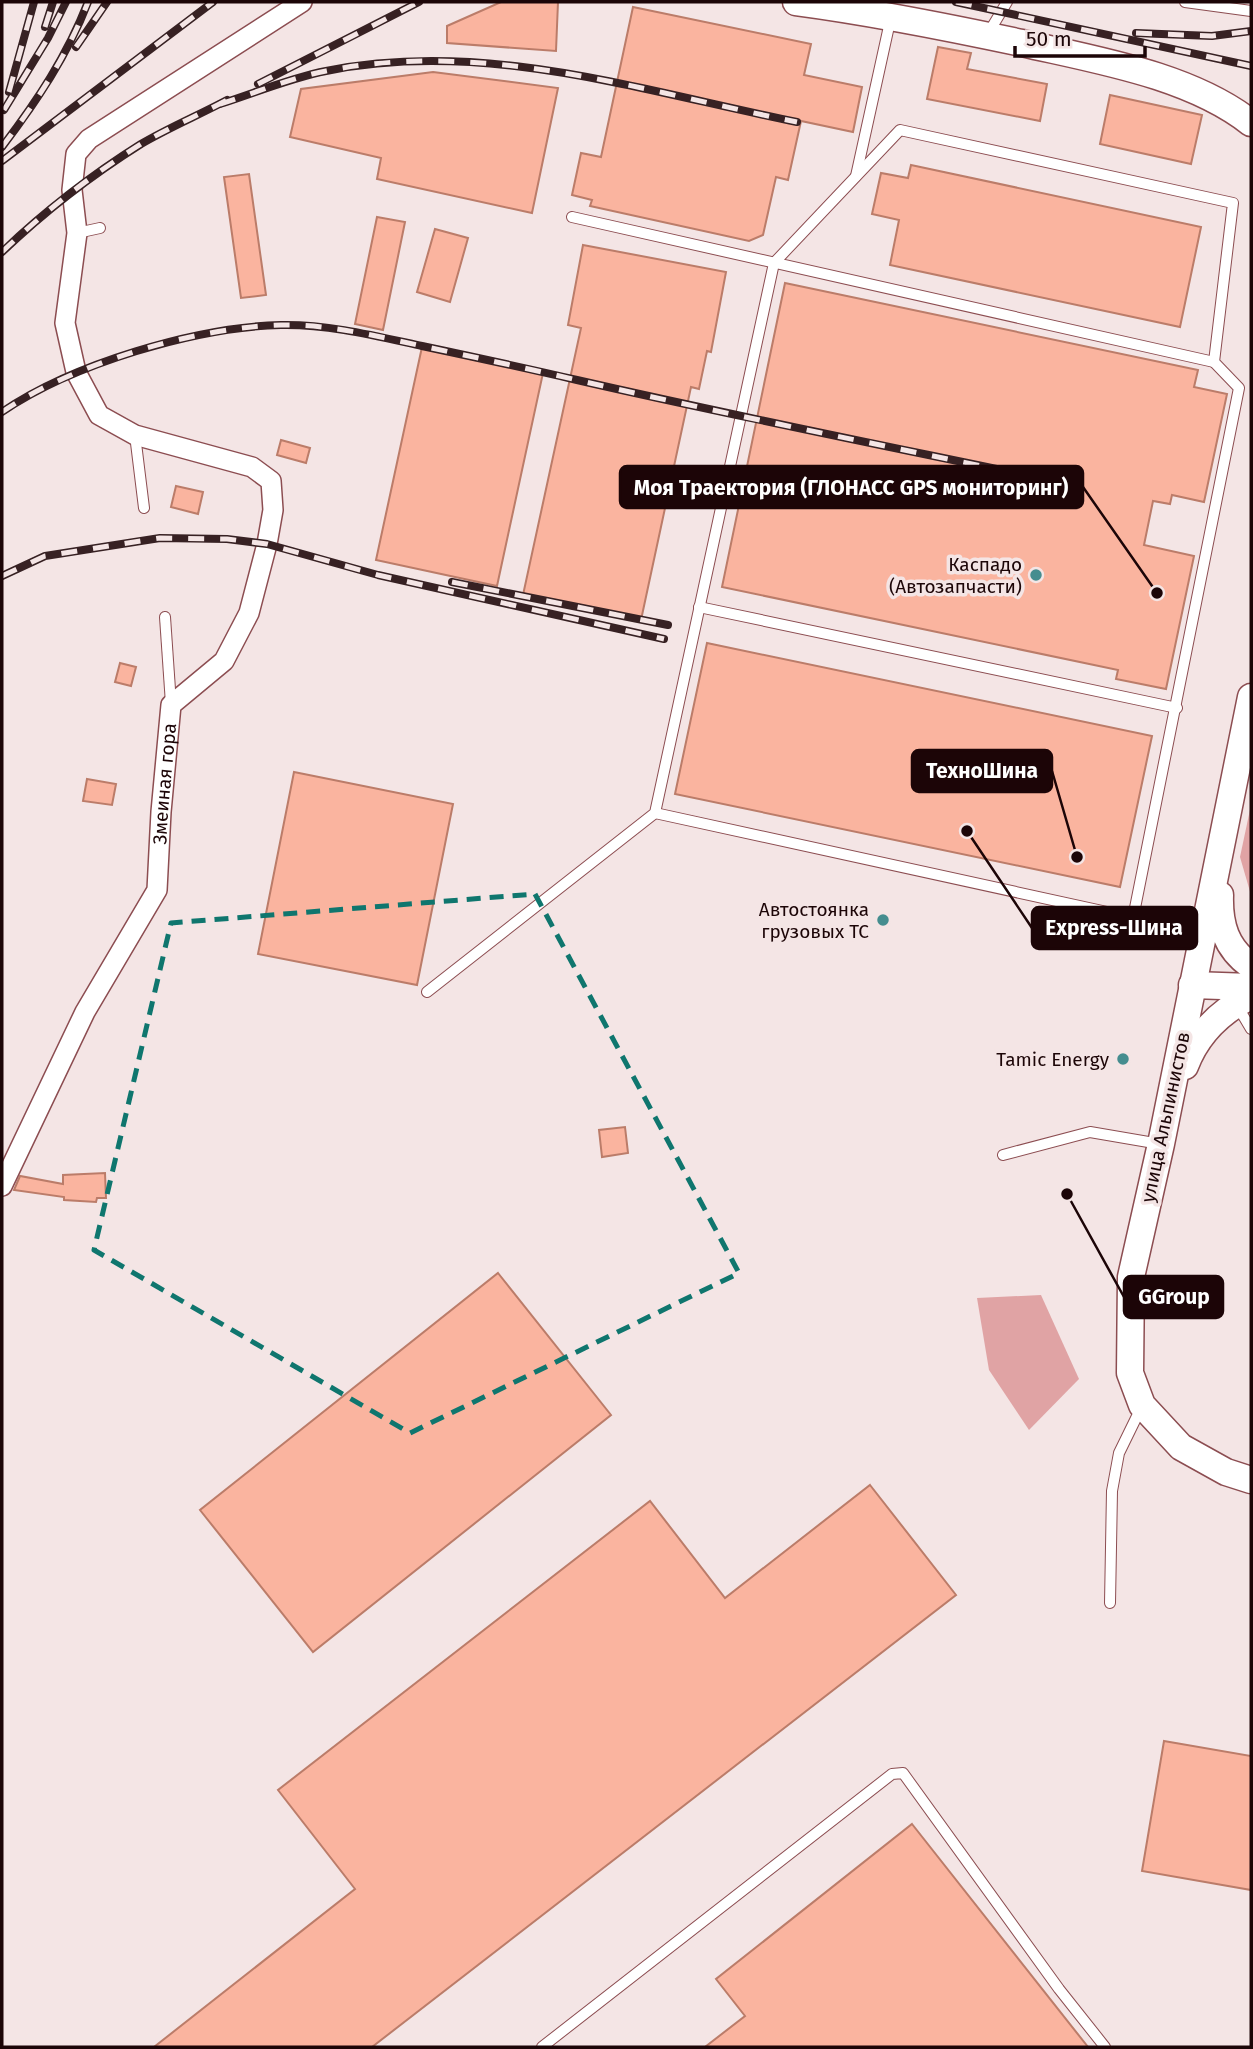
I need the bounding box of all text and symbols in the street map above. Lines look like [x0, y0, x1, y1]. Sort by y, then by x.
scale bar [1015, 14, 1144, 58]
text: 50 m [1026, 26, 1072, 52]
callout: Моя Траектория (ГЛОНАСС GPS мониторинг) [620, 466, 1083, 508]
text: Моя Траектория (ГЛОНАСС GPS мониторинг) [634, 475, 1069, 501]
place label: Каспадо (Автозапчасти) [889, 553, 1022, 598]
marker: Каспадо (Автозапчасти) [1028, 567, 1044, 583]
street label: Змеиная гора [148, 722, 181, 845]
callout: ТехноШина [912, 750, 1052, 792]
text: ТехноШина [926, 758, 1038, 784]
place label: Автостоянка грузовых ТС [759, 898, 869, 943]
callout: Express-Шина [1032, 907, 1197, 949]
marker: Автостоянка грузовых ТС [875, 912, 891, 928]
text: Express-Шина [1045, 915, 1183, 941]
street label: улица Альпинистов [1136, 1030, 1195, 1205]
place label: Tamic Energy [996, 1048, 1110, 1071]
marker: Tamic Energy [1115, 1051, 1131, 1067]
callout: GGroup [1124, 1276, 1223, 1318]
text: GGroup [1138, 1284, 1210, 1310]

